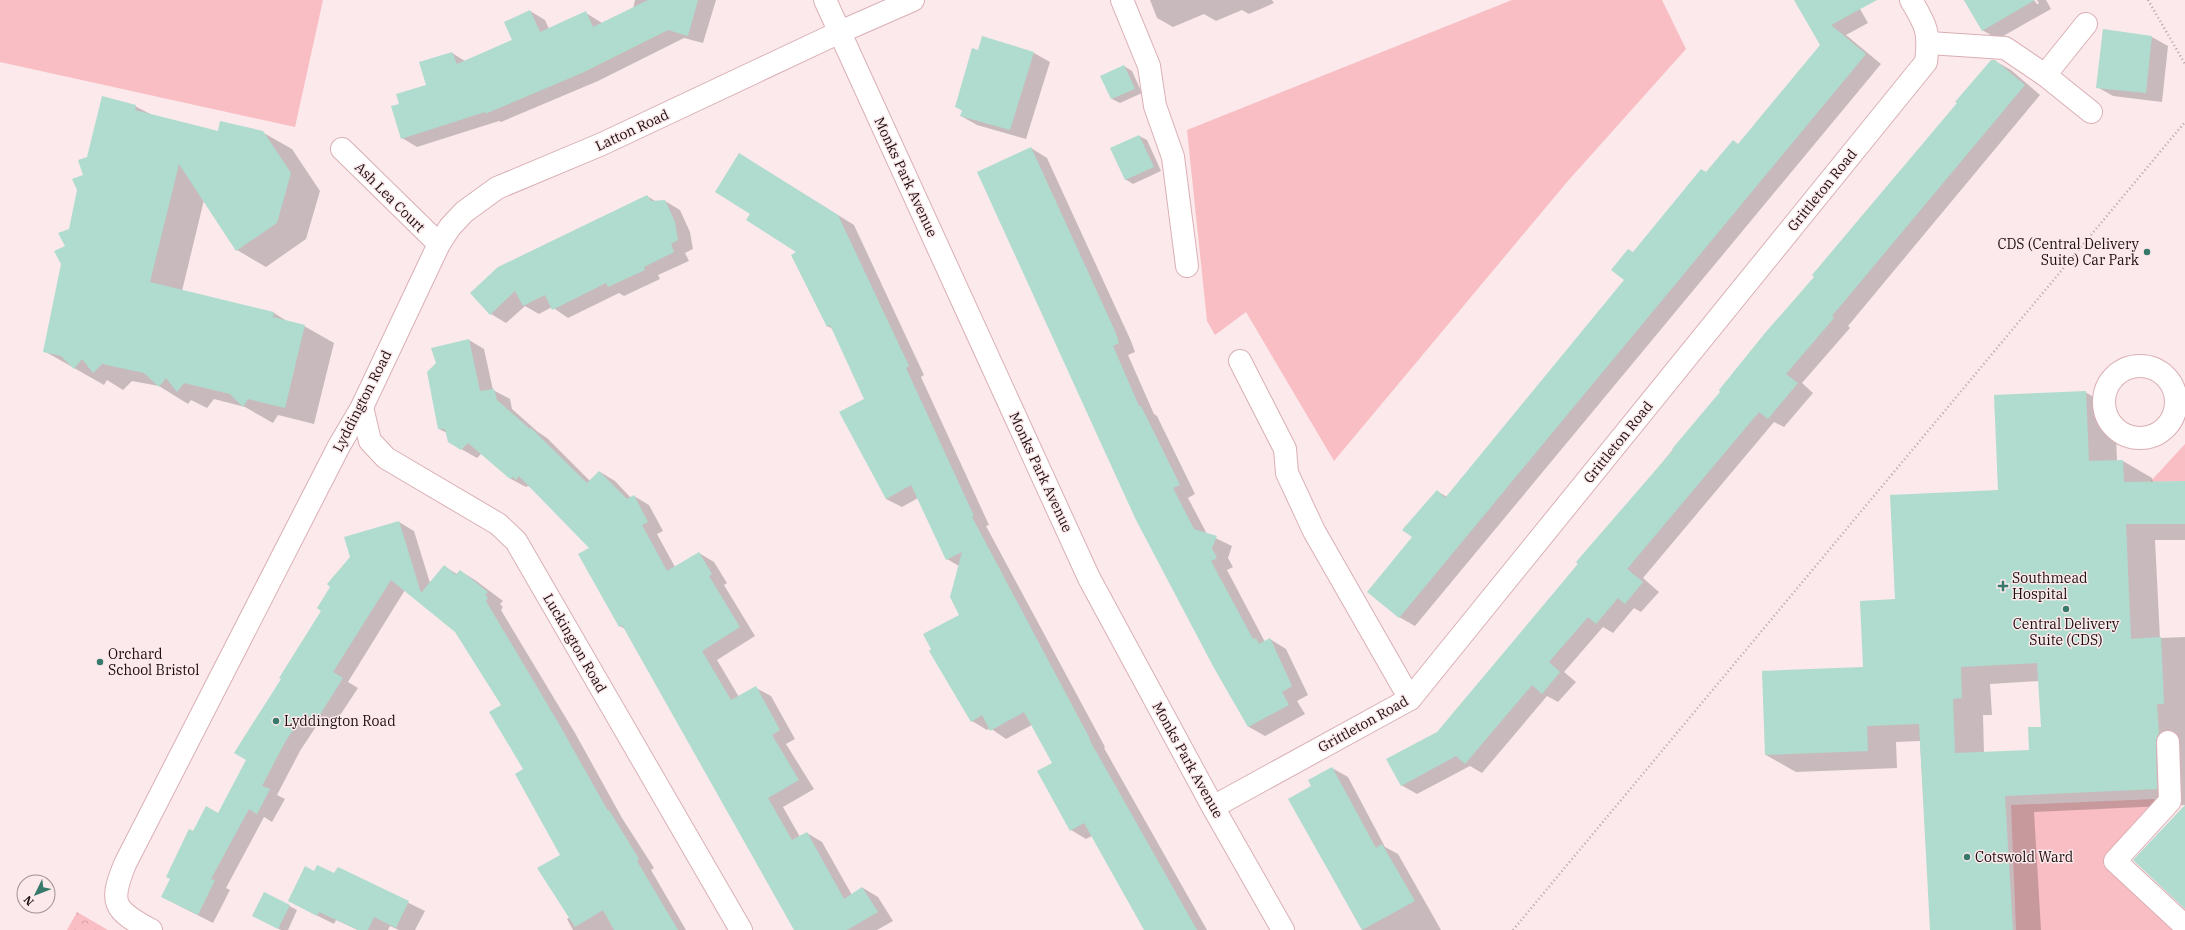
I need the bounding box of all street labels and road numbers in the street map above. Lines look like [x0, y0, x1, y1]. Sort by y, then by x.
street label: Latton Road [592, 105, 672, 155]
street label: Monks Park Avenue [870, 114, 942, 240]
street label: Grittleton Road [1783, 145, 1861, 235]
street label: Ash Lea Court [351, 158, 429, 236]
street label: Lyddington Road [329, 347, 396, 455]
street label: Grittleton Road [1579, 397, 1657, 487]
street label: Monks Park Avenue [1005, 409, 1077, 535]
street label: Luckington Road [539, 590, 611, 696]
street label: Grittleton Road [1315, 692, 1412, 756]
street label: Monks Park Avenue [1149, 699, 1227, 821]

